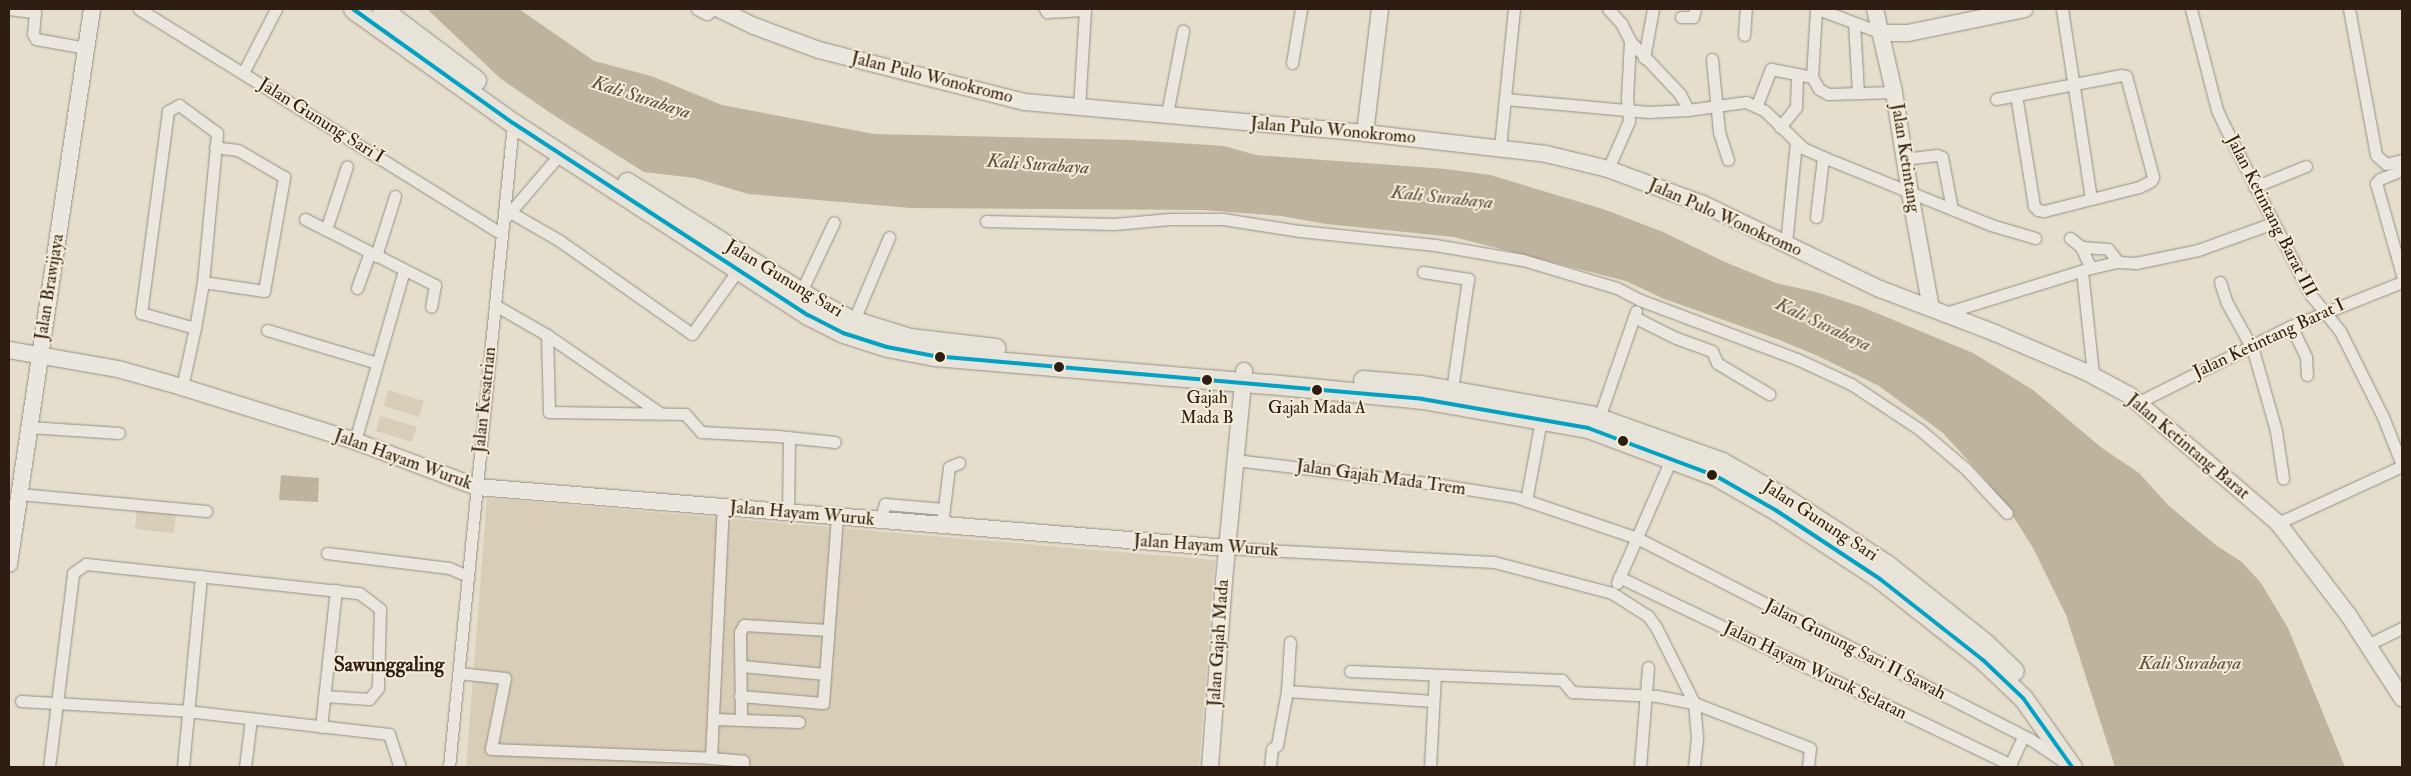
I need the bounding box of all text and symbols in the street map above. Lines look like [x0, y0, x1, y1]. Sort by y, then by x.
street label: Jalan Pulo Wonokromo [849, 47, 1015, 109]
water label: Kali Surabaya [589, 71, 693, 125]
street label: Jalan Gunung Sari I [254, 74, 388, 168]
street label: Jalan Ketintang [1886, 102, 1924, 214]
street label: Jalan Pulo Wonokromo [1249, 113, 1417, 149]
street label: Jalan Ketintang Barat III [2221, 131, 2321, 301]
water label: Kali Surabaya [986, 150, 1090, 180]
street label: Jalan Pulo Wonokromo [1645, 174, 1805, 262]
water label: Kali Surabaya [1390, 181, 1494, 215]
street label: Jalan Brawijaya [31, 232, 69, 342]
street label: Jalan Gunung Sari [721, 235, 847, 323]
water label: Kali Surabaya [1772, 293, 1874, 357]
street label: Jalan Ketintang Barat I [2190, 294, 2348, 384]
street label: Jalan Kesatrian [469, 346, 501, 454]
unlabelled marker [935, 352, 945, 362]
unlabelled marker [1054, 362, 1064, 372]
marker: Gajah Mada B [1202, 375, 1212, 385]
marker: Gajah Mada A [1312, 385, 1322, 395]
place label: Gajah Mada B [1180, 388, 1234, 428]
street label: Jalan Ketintang Barat [2122, 389, 2254, 505]
place label: Gajah Mada A [1268, 398, 1366, 418]
street label: Jalan Hayam Wuruk [331, 425, 475, 495]
unlabelled marker [1618, 436, 1628, 446]
street label: Jalan Gajah Mada Trem [1295, 455, 1467, 501]
unlabelled marker [1707, 470, 1717, 480]
street label: Jalan Gunung Sari [1758, 476, 1882, 566]
street label: Jalan Hayam Wuruk [729, 497, 875, 531]
street label: Jalan Hayam Wuruk [1133, 530, 1279, 562]
street label: Jalan Gajah Mada [1204, 579, 1234, 707]
street label: Jalan Gunung Sari II Sawah [1761, 595, 1949, 705]
street label: Jalan Hayam Wuruk Selatan [1720, 617, 1910, 725]
district label: Sawunggaling [334, 652, 444, 676]
water label: Kali Surabaya [2139, 653, 2241, 675]

